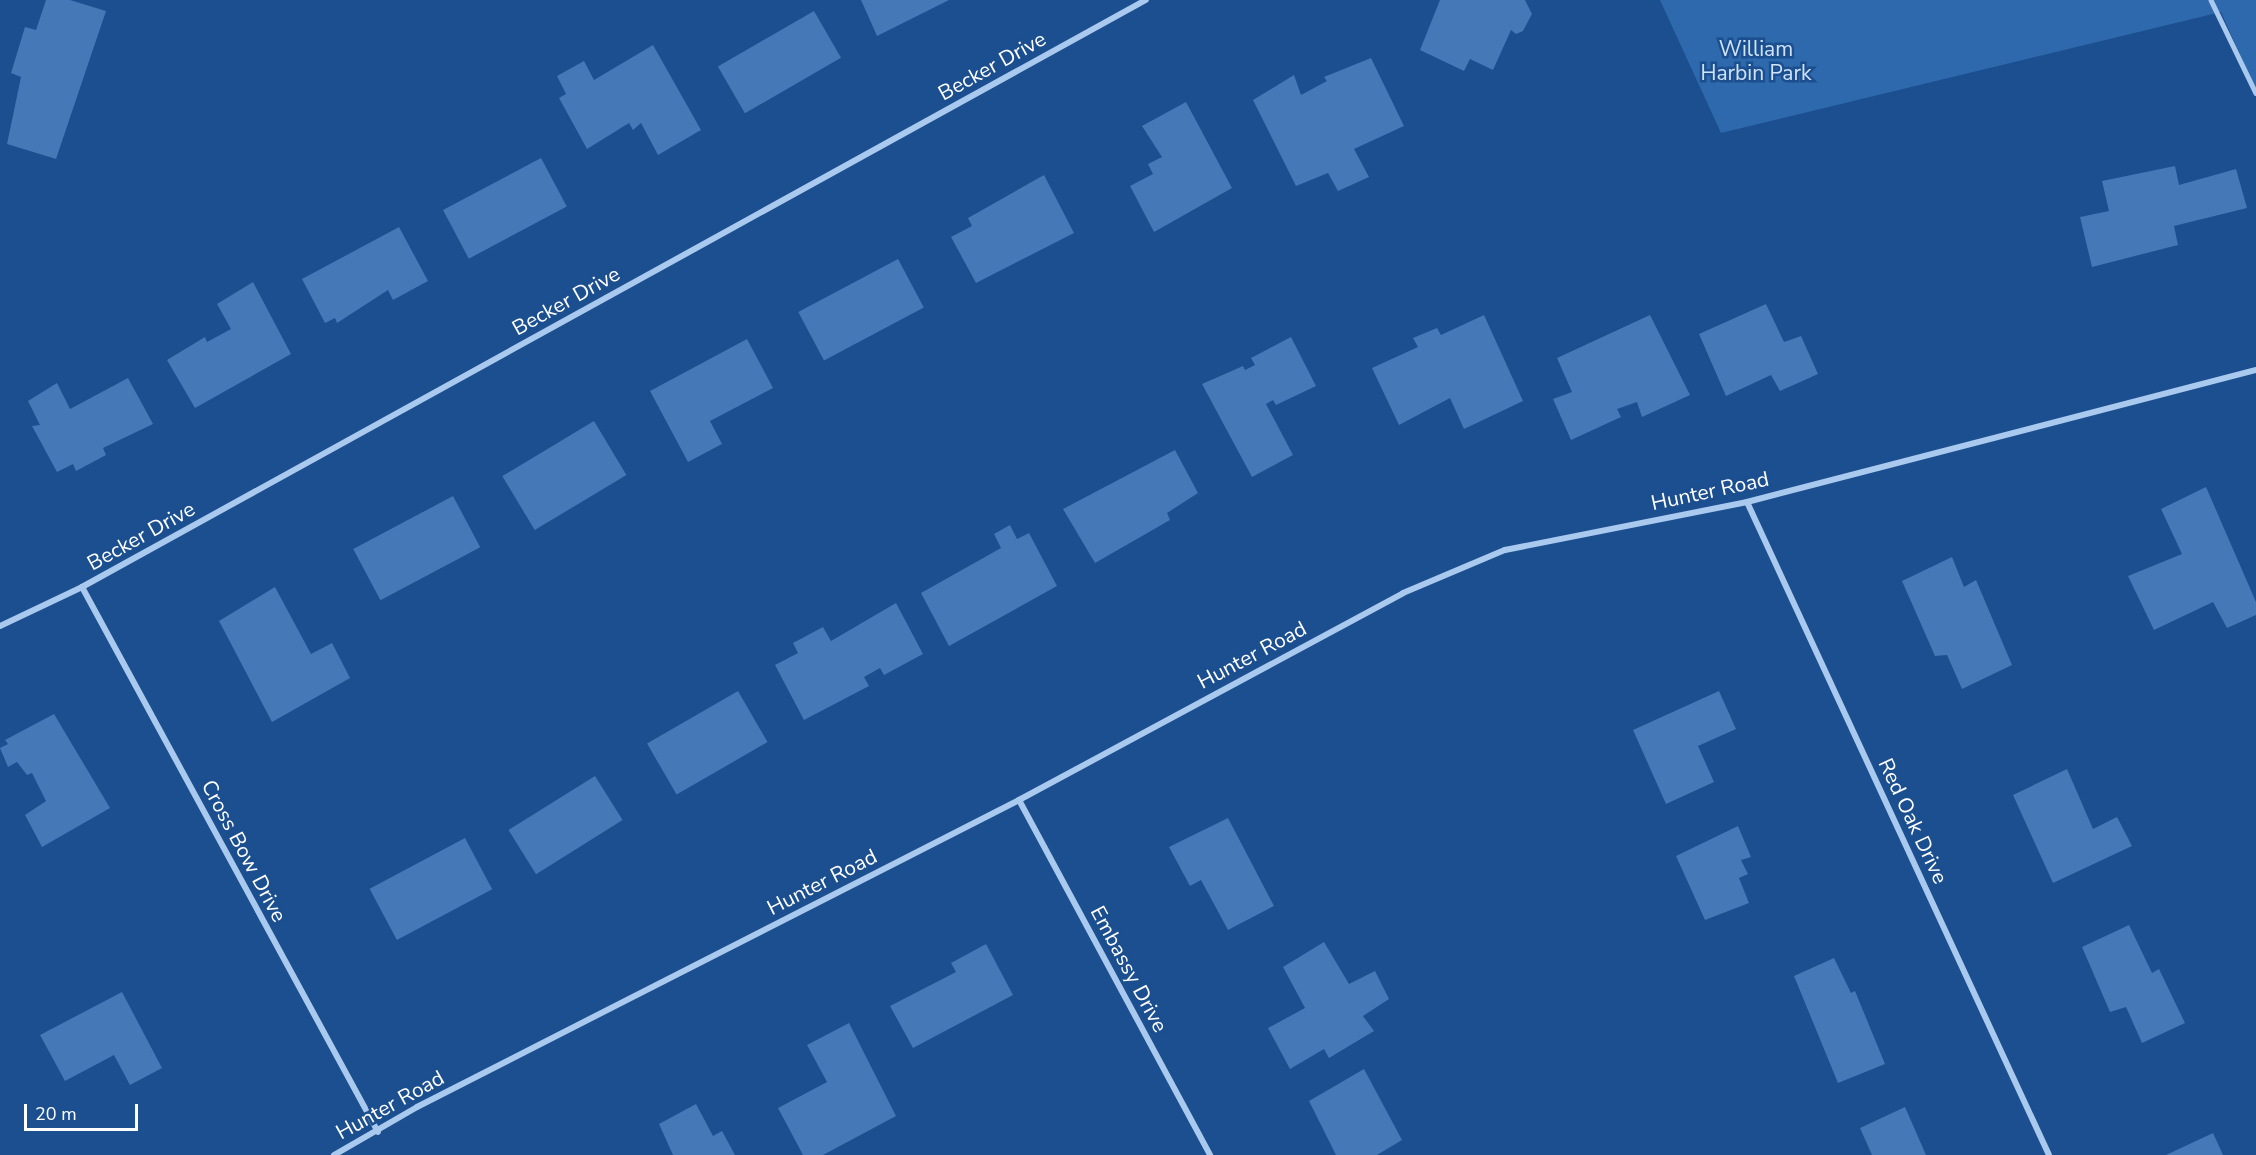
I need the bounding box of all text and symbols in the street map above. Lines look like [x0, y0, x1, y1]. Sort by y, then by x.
street label: Becker Drive [934, 26, 1050, 106]
park label: William Harbin Park [1700, 36, 1812, 86]
street label: Becker Drive [508, 261, 624, 341]
street label: Hunter Road [1649, 466, 1771, 516]
street label: Becker Drive [83, 496, 199, 576]
street label: Hunter Road [1193, 616, 1311, 694]
street label: Red Oak Drive [1873, 754, 1953, 888]
street label: Cross Bow Drive [196, 776, 292, 926]
street label: Hunter Road [763, 844, 881, 920]
street label: Embassy Drive [1085, 901, 1173, 1037]
street label: Hunter Road [331, 1065, 449, 1145]
scale bar [27, 1092, 141, 1130]
text: 20 m [35, 1102, 77, 1126]

